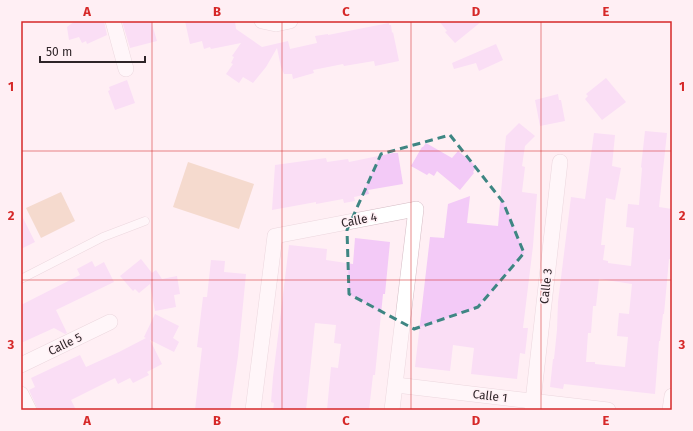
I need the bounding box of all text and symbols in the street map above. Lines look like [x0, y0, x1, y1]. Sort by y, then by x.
text: A [82, 4, 91, 19]
text: B [213, 4, 221, 19]
text: C [342, 4, 350, 19]
text: D [472, 4, 481, 19]
text: E [603, 4, 610, 19]
scale bar [40, 38, 145, 64]
text: 50 m [46, 45, 72, 59]
text: 1 [8, 79, 14, 94]
text: 1 [679, 79, 685, 94]
text: 2 [8, 208, 15, 223]
text: 2 [679, 208, 686, 223]
street label: Calle 4 [340, 210, 379, 230]
street label: Calle 3 [537, 268, 555, 304]
street label: Calle 5 [46, 330, 84, 358]
text: 3 [7, 337, 15, 352]
text: 3 [678, 337, 686, 352]
street label: Calle 1 [472, 387, 508, 405]
text: A [82, 413, 91, 428]
text: B [213, 413, 221, 428]
text: C [342, 413, 350, 428]
text: D [472, 413, 481, 428]
text: E [603, 413, 610, 428]

